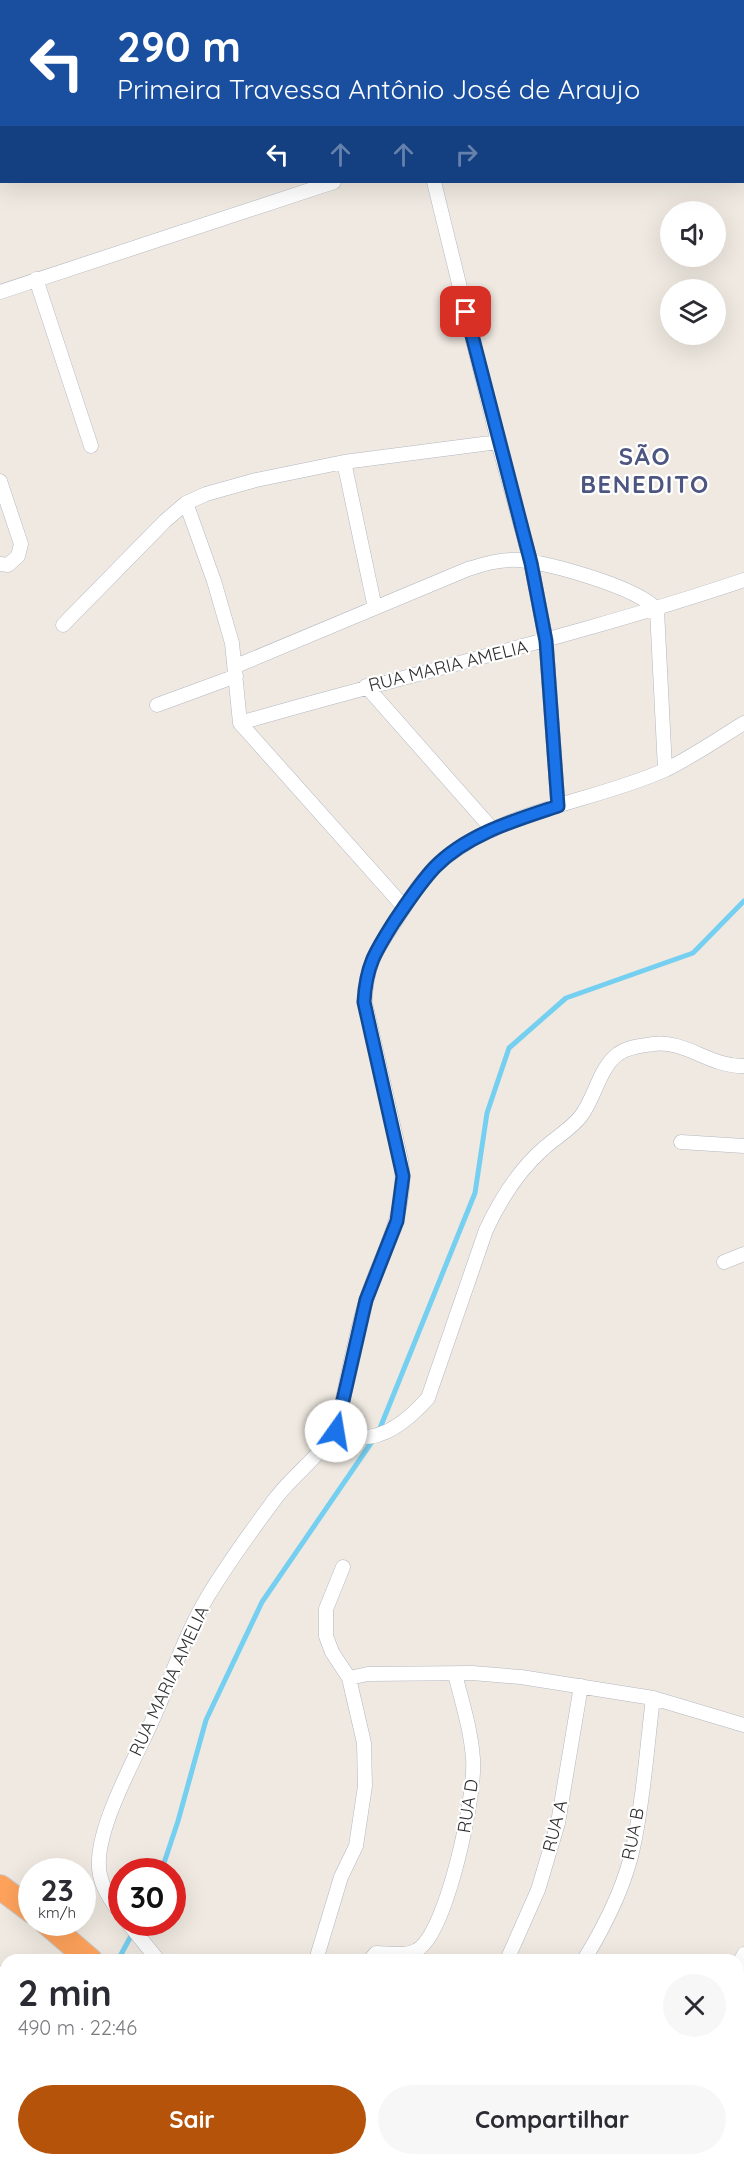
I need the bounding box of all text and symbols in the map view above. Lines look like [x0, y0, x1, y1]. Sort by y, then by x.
text: 290 m [117, 20, 241, 73]
icon: left [18, 24, 96, 102]
text: Primeira Travessa Antônio José de Araujo [117, 72, 640, 106]
icon: left [261, 138, 294, 171]
icon: ahead [324, 138, 357, 171]
icon: ahead [387, 138, 420, 171]
icon: right [450, 138, 483, 171]
map controls [660, 201, 726, 345]
button: sound [660, 201, 726, 267]
button: layers [660, 279, 726, 345]
pin [440, 286, 491, 337]
icon: arrive [449, 295, 482, 328]
district label: SÃO BENEDITO [580, 441, 710, 499]
street label: RUA MARIA AMELIA [366, 635, 530, 696]
position arrow [304, 1399, 368, 1463]
street label: RUA MARIA AMELIA [124, 1602, 214, 1760]
street label: RUA D [452, 1777, 483, 1834]
street label: RUA A [537, 1797, 572, 1854]
street label: RUA B [616, 1806, 649, 1862]
speed limit sign: 30 [108, 1858, 186, 1936]
text: 23 [40, 1871, 74, 1909]
text: km/h [38, 1903, 76, 1922]
text: 2 min [18, 1970, 112, 2015]
button: close [663, 1974, 726, 2037]
text: 490 m · 22:46 [18, 2015, 137, 2040]
button: Sair [18, 2085, 366, 2154]
button: Compartilhar [378, 2085, 726, 2154]

